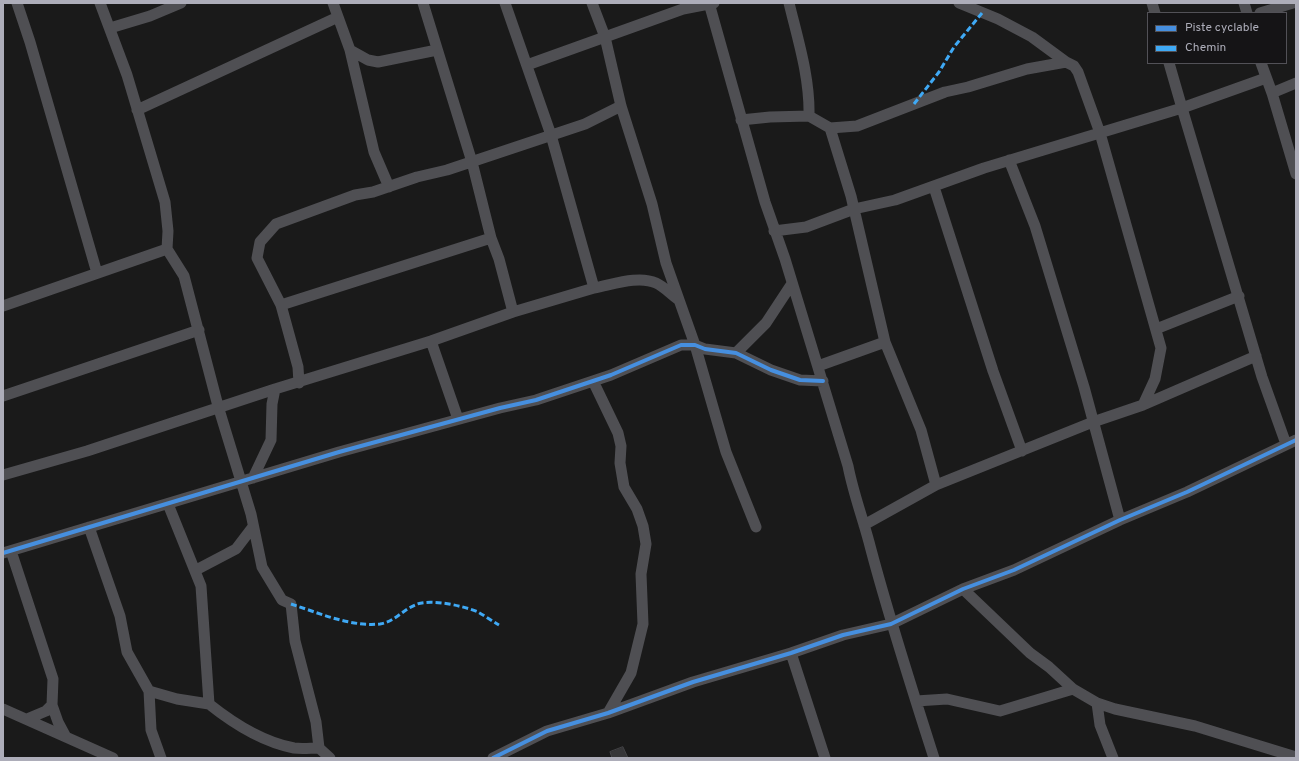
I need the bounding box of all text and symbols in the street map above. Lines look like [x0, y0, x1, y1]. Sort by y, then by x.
legend [1147, 12, 1287, 64]
text: Piste cyclable [1185, 20, 1259, 36]
text: Chemin [1185, 40, 1226, 56]

